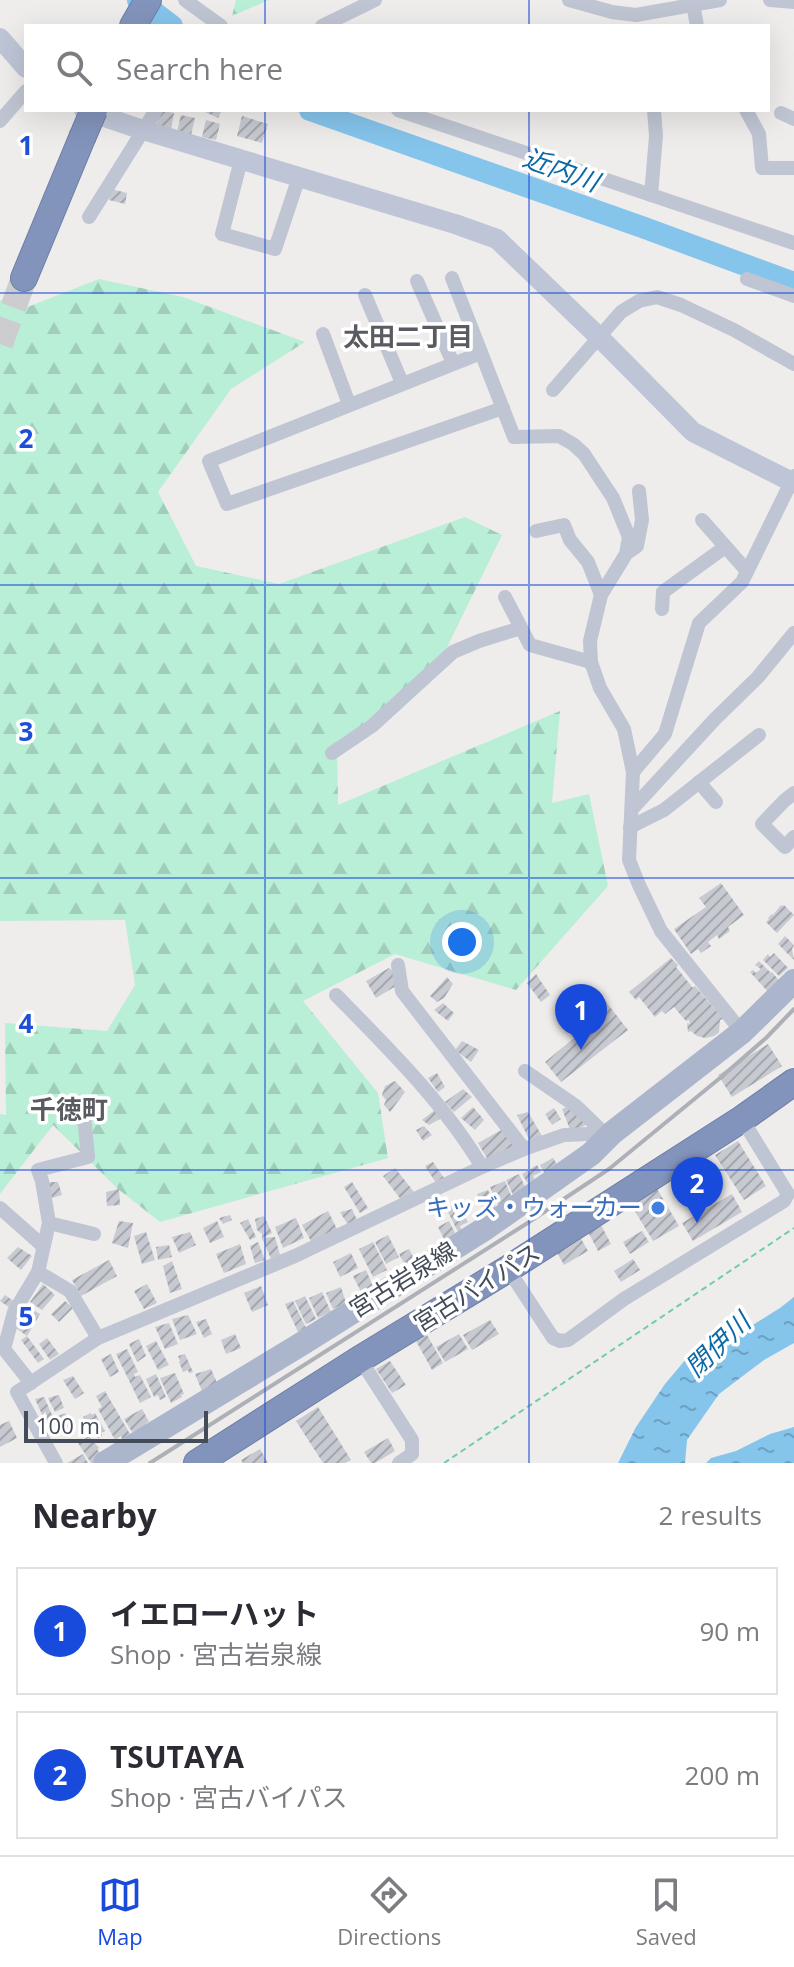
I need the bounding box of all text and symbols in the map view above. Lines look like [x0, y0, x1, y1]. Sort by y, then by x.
search box [24, 24, 770, 112]
icon: search [52, 46, 96, 90]
text: Search here [116, 48, 283, 89]
text: 1 [19, 127, 33, 163]
water label: 近内川 [519, 139, 607, 200]
district label: 太田二丁目 [343, 318, 473, 354]
text: 2 [19, 420, 34, 456]
text: 3 [19, 713, 33, 749]
your location [442, 922, 482, 962]
pin: 1 [555, 984, 607, 1050]
text: 4 [19, 1005, 34, 1041]
district label: 千徳町 [30, 1091, 108, 1127]
pin: 2 [671, 1157, 723, 1223]
place label: キッズ・ウォーカー [426, 1190, 642, 1223]
marker: キッズ・ウォーカー [649, 1199, 667, 1217]
street label: 宮古岩泉線 [343, 1233, 462, 1325]
street label: 宮古バイパス [407, 1235, 546, 1339]
text: 5 [19, 1298, 33, 1334]
water label: 閉伊川 [677, 1302, 760, 1384]
scale bar [24, 1407, 208, 1443]
text: 100 m [36, 1410, 100, 1440]
text: Nearby [32, 1492, 157, 1538]
text: 2 results [659, 1497, 762, 1533]
text: イエローハット [110, 1593, 319, 1634]
text: 1 [53, 1613, 67, 1649]
text: 90 m [699, 1613, 760, 1649]
text: Shop · 宮古岩泉線 [110, 1636, 322, 1672]
text: TSUTAYA [110, 1736, 244, 1777]
text: 2 [53, 1757, 67, 1793]
text: 200 m [685, 1757, 760, 1793]
text: Shop · 宮古バイパス [110, 1779, 348, 1815]
tab: Map [97, 1873, 143, 1951]
tab: Directions [337, 1873, 441, 1951]
tab: Saved [636, 1873, 697, 1951]

